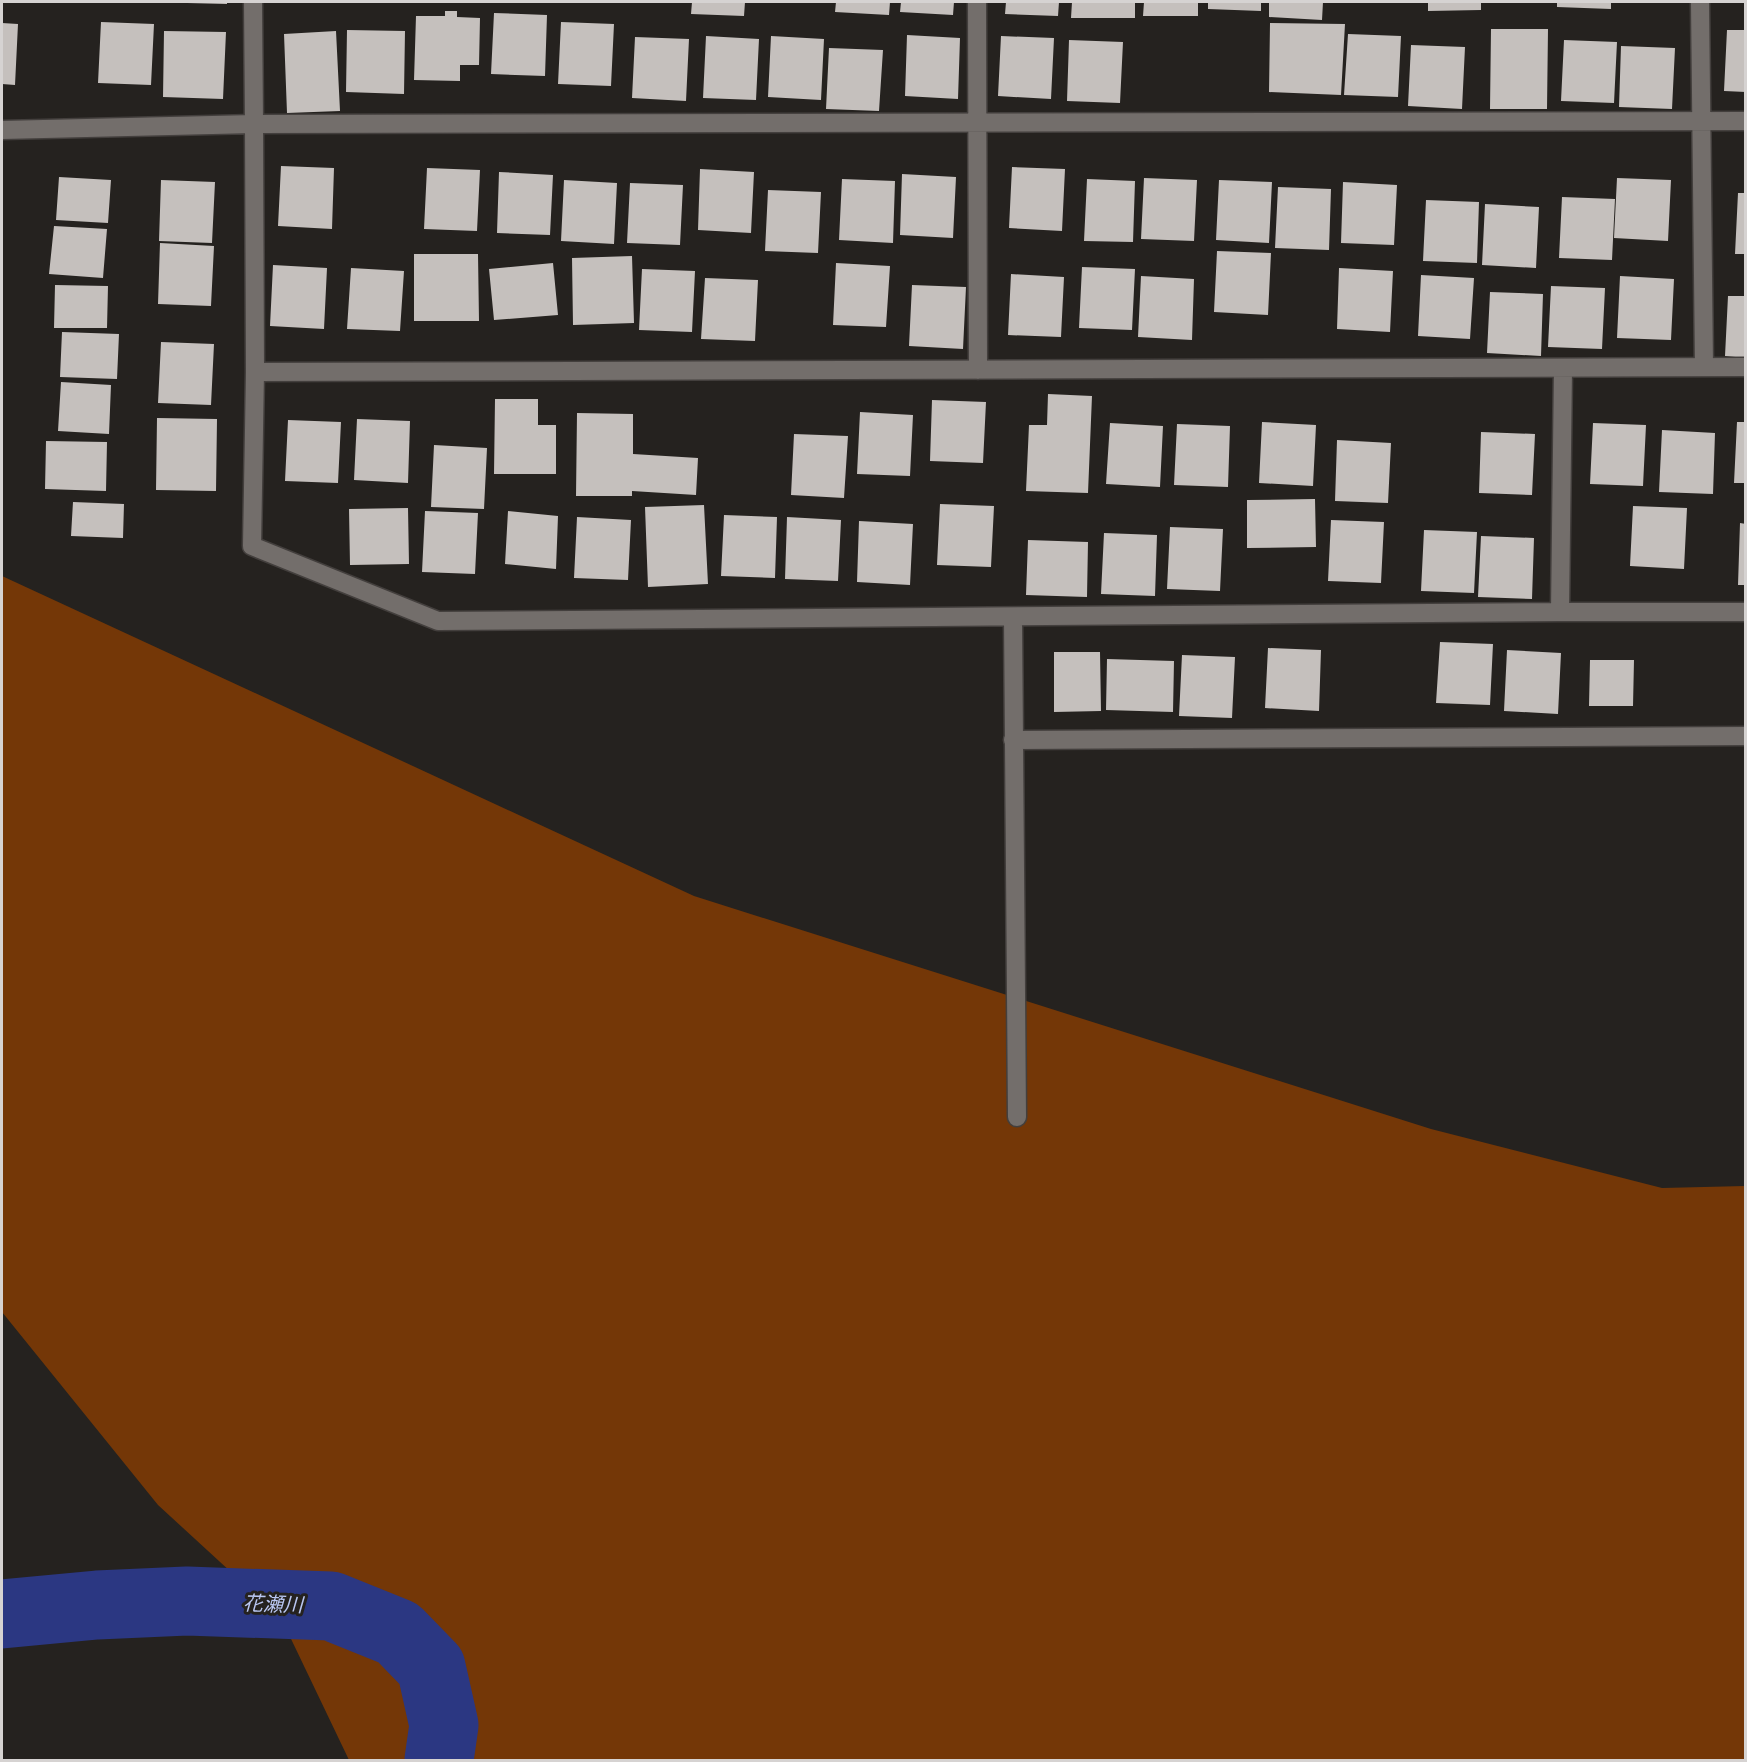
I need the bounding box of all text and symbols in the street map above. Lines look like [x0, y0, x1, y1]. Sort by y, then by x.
water label: 花瀬川 [243, 1589, 305, 1619]

